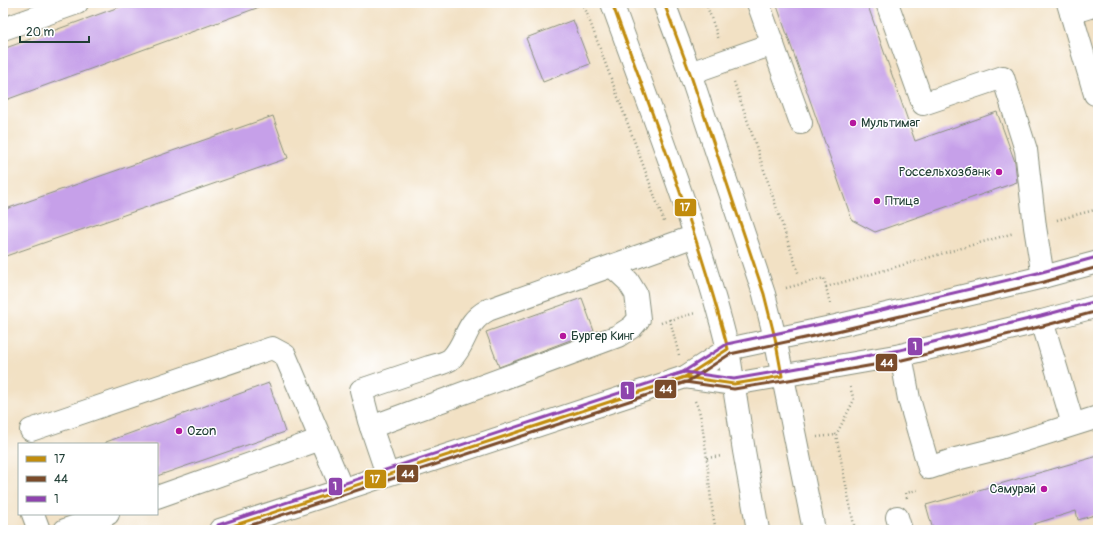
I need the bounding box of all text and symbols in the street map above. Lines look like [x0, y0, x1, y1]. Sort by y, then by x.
scale bar [20, 18, 89, 44]
text: 20 m [26, 25, 55, 40]
place label: Мультимаг [861, 115, 921, 131]
marker: Мультимаг [848, 118, 858, 128]
place label: Россельхозбанк [899, 164, 991, 180]
marker: Россельхозбанк [994, 167, 1004, 177]
place label: Птица [885, 193, 919, 209]
marker: Птица [872, 196, 882, 206]
line badge: 17 [674, 198, 697, 217]
text: 17 [680, 201, 690, 214]
place label: Бургер Кинг [571, 328, 635, 344]
marker: Бургер Кинг [558, 331, 568, 341]
line badge: 1 [907, 337, 923, 356]
text: 1 [913, 340, 917, 353]
line badge: 44 [875, 353, 898, 372]
text: 44 [880, 357, 894, 370]
line badge: 44 [654, 379, 677, 399]
line badge: 1 [620, 381, 635, 400]
text: 44 [659, 383, 673, 396]
text: 1 [625, 384, 629, 397]
place label: Ozon [187, 423, 216, 439]
marker: Ozon [174, 426, 184, 436]
legend [18, 443, 158, 515]
text: 17 [54, 452, 66, 467]
line badge: 44 [396, 464, 419, 483]
text: 44 [401, 468, 415, 481]
line badge: 17 [364, 469, 387, 489]
text: 44 [54, 472, 68, 487]
text: 17 [370, 473, 380, 486]
line badge: 1 [328, 477, 343, 496]
text: 1 [333, 480, 337, 493]
place label: Самурай [989, 481, 1036, 497]
marker: Самурай [1039, 484, 1049, 494]
text: 1 [54, 492, 59, 507]

